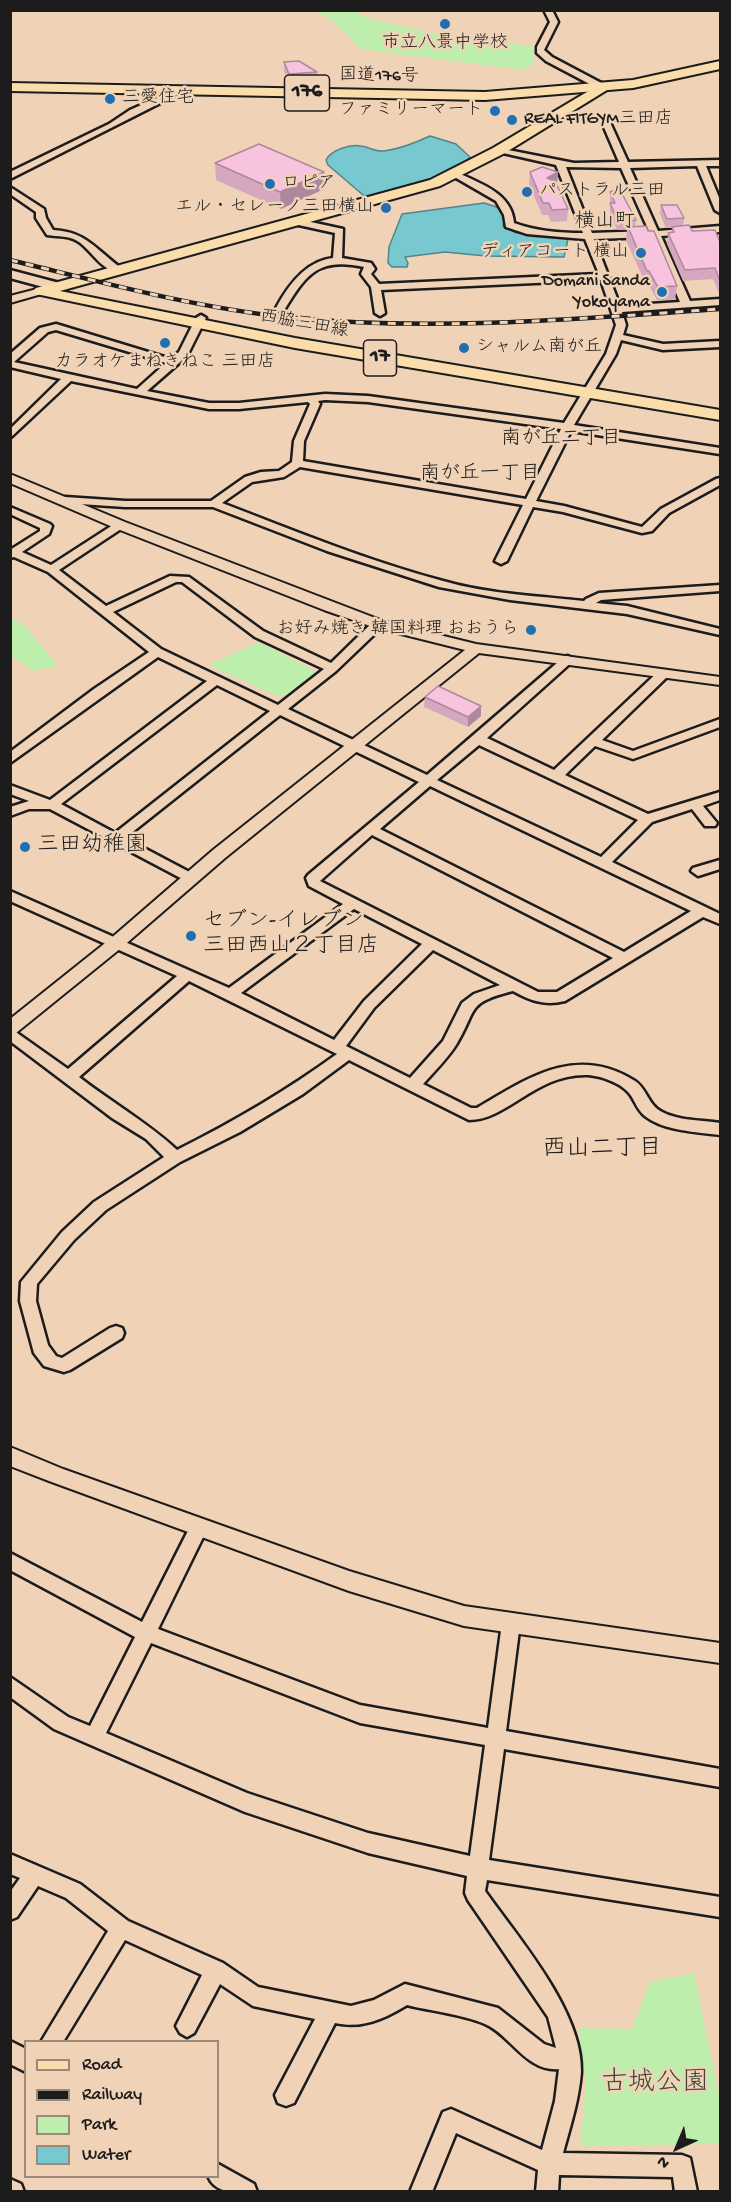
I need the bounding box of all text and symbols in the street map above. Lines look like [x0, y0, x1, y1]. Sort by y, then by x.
marker: 市立八景中学校 [438, 17, 452, 31]
place label: 市立八景中学校 [382, 33, 508, 55]
street label: 国道176号 [339, 66, 419, 88]
road number: 176 [284, 75, 330, 111]
place label: 三愛住宅 [122, 88, 194, 110]
marker: 三愛住宅 [103, 92, 117, 106]
place label: ファミリーマート [339, 100, 483, 122]
marker: ファミリーマート [488, 104, 502, 118]
place label: REAL FITGYM三田店 [524, 109, 673, 131]
marker: REAL FITGYM三田店 [505, 113, 519, 127]
place label: ロピア [282, 173, 336, 195]
marker: ロピア [263, 177, 277, 191]
place label: パストラル三田 [539, 181, 665, 203]
marker: パストラル三田 [520, 185, 534, 199]
place label: エル・セレーノ三田横山 [175, 197, 374, 219]
marker: エル・セレーノ三田横山 [379, 201, 393, 215]
district label: 横山町 [575, 211, 635, 235]
place label: ディアコート 横山 [481, 242, 629, 264]
marker: ディアコート 横山 [634, 246, 648, 260]
place label: Domani Sanda Yokoyama [542, 271, 650, 314]
marker: Domani Sanda Yokoyama [655, 285, 669, 299]
street label: 西脇三田線 [258, 307, 350, 343]
marker: カラオケまねきねこ 三田店 [158, 336, 172, 350]
place label: シャルム南が丘 [476, 337, 602, 359]
road number: 17 [364, 340, 397, 376]
marker: シャルム南が丘 [457, 341, 471, 355]
place label: カラオケまねきねこ 三田店 [55, 352, 275, 374]
district label: 南が丘二丁目 [501, 428, 621, 452]
district label: 南が丘一丁目 [420, 463, 540, 487]
place label: お好み焼き 韓国料理 おおうら [276, 619, 519, 641]
marker: お好み焼き 韓国料理 おおうら [524, 623, 538, 637]
place label: 三田幼稚園 [37, 834, 147, 860]
marker: 三田幼稚園 [18, 840, 32, 854]
place label: セブン-イレブン 三田西山２丁目店 [203, 910, 379, 962]
marker: セブン-イレブン 三田西山２丁目店 [184, 929, 198, 943]
district label: 西山二丁目 [542, 1136, 662, 1164]
legend [24, 2040, 219, 2178]
text: Road [82, 2055, 121, 2076]
park label: 古城公園 [601, 2069, 709, 2101]
text: Railway [82, 2085, 142, 2106]
text: Park [82, 2115, 116, 2136]
north arrow [647, 2118, 707, 2178]
text: Water [82, 2145, 130, 2166]
text: N [654, 2151, 675, 2172]

